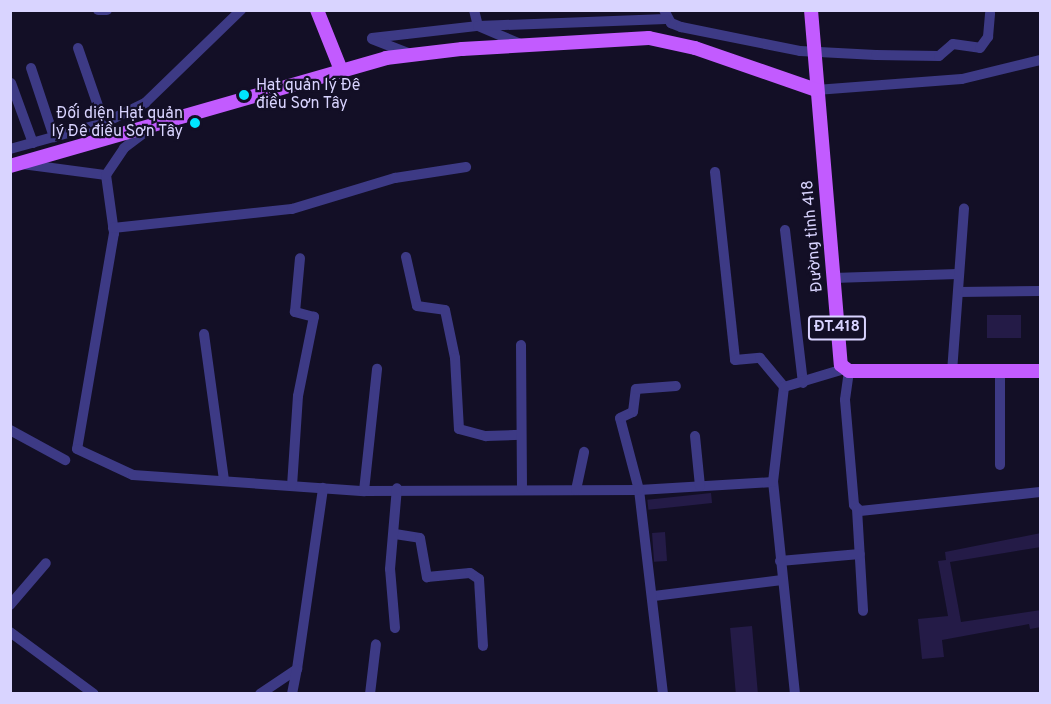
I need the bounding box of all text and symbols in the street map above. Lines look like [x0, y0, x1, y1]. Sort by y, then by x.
place label: Hạt quản lý Đê điều Sơn Tây [256, 76, 360, 114]
marker: Hạt quản lý Đê điều Sơn Tây [237, 88, 251, 102]
place label: Đối diện Hạt quản lý Đê điều Sơn Tây [51, 104, 183, 142]
marker: Đối diện Hạt quản lý Đê điều Sơn Tây [188, 116, 202, 130]
street label: Đường tỉnh 418 [799, 179, 827, 293]
road number: ĐT.418 [807, 316, 867, 340]

